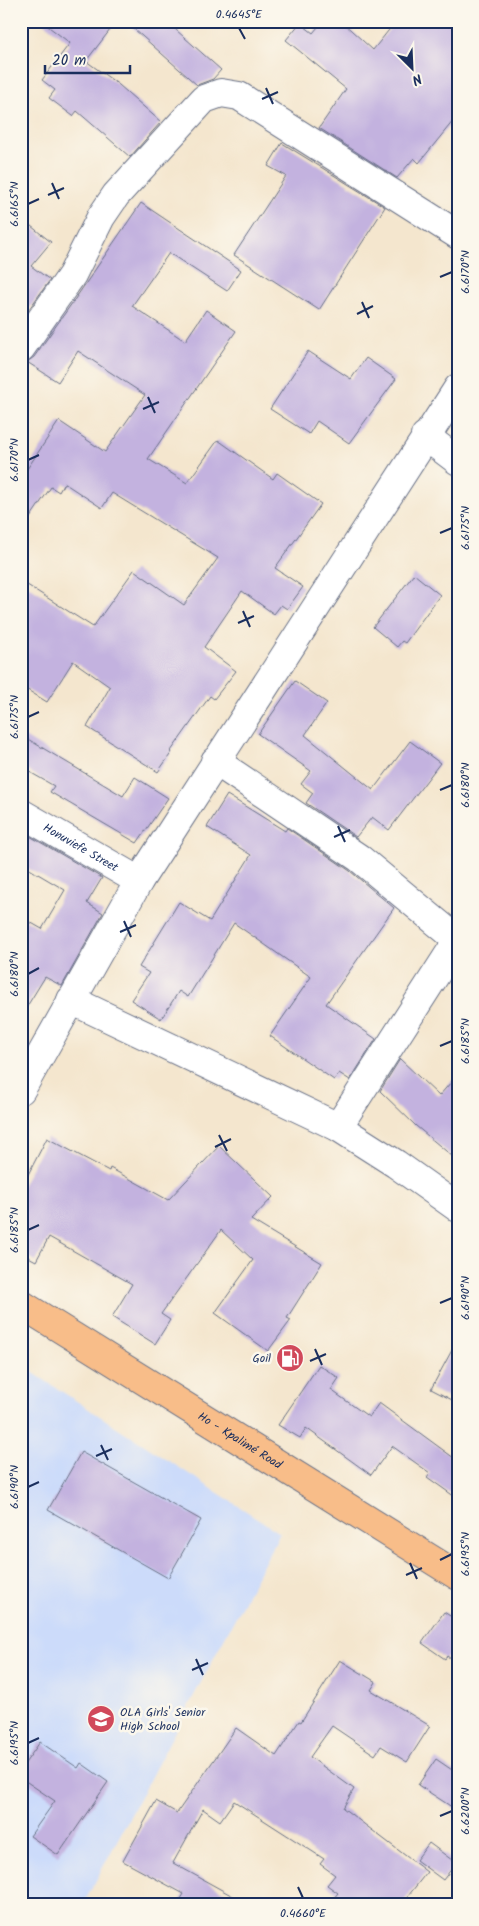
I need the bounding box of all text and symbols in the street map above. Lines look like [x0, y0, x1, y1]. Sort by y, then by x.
text: 0.4645°E [216, 5, 263, 24]
scale bar [45, 42, 130, 74]
north arrow [386, 42, 436, 92]
text: 20 m [52, 49, 86, 73]
text: N [408, 67, 425, 91]
text: 6.6165°N [5, 181, 24, 227]
text: 6.6170°N [456, 250, 475, 294]
text: 6.6170°N [5, 438, 24, 482]
text: 6.6175°N [456, 506, 475, 550]
text: 6.6175°N [5, 695, 24, 739]
text: 6.6180°N [456, 762, 475, 808]
street label: Honuviefe Street [39, 819, 122, 877]
text: 6.6180°N [5, 951, 24, 997]
text: 6.6185°N [456, 1018, 475, 1064]
text: 6.6185°N [5, 1207, 24, 1253]
text: 6.6190°N [456, 1276, 475, 1320]
fuel station icon: Goil [275, 1343, 305, 1373]
place label: Goil [252, 1349, 271, 1368]
street label: Ho - Kpalimé Road [194, 1407, 287, 1475]
text: 6.6190°N [5, 1465, 24, 1509]
text: 6.6195°N [456, 1532, 475, 1576]
place label: OLA Girls' Senior High School [120, 1703, 206, 1736]
school or university icon: OLA Girls' Senior High School [86, 1704, 116, 1734]
text: 6.6195°N [5, 1721, 24, 1765]
text: 6.6200°N [456, 1787, 475, 1835]
text: 0.4660°E [280, 1904, 327, 1923]

